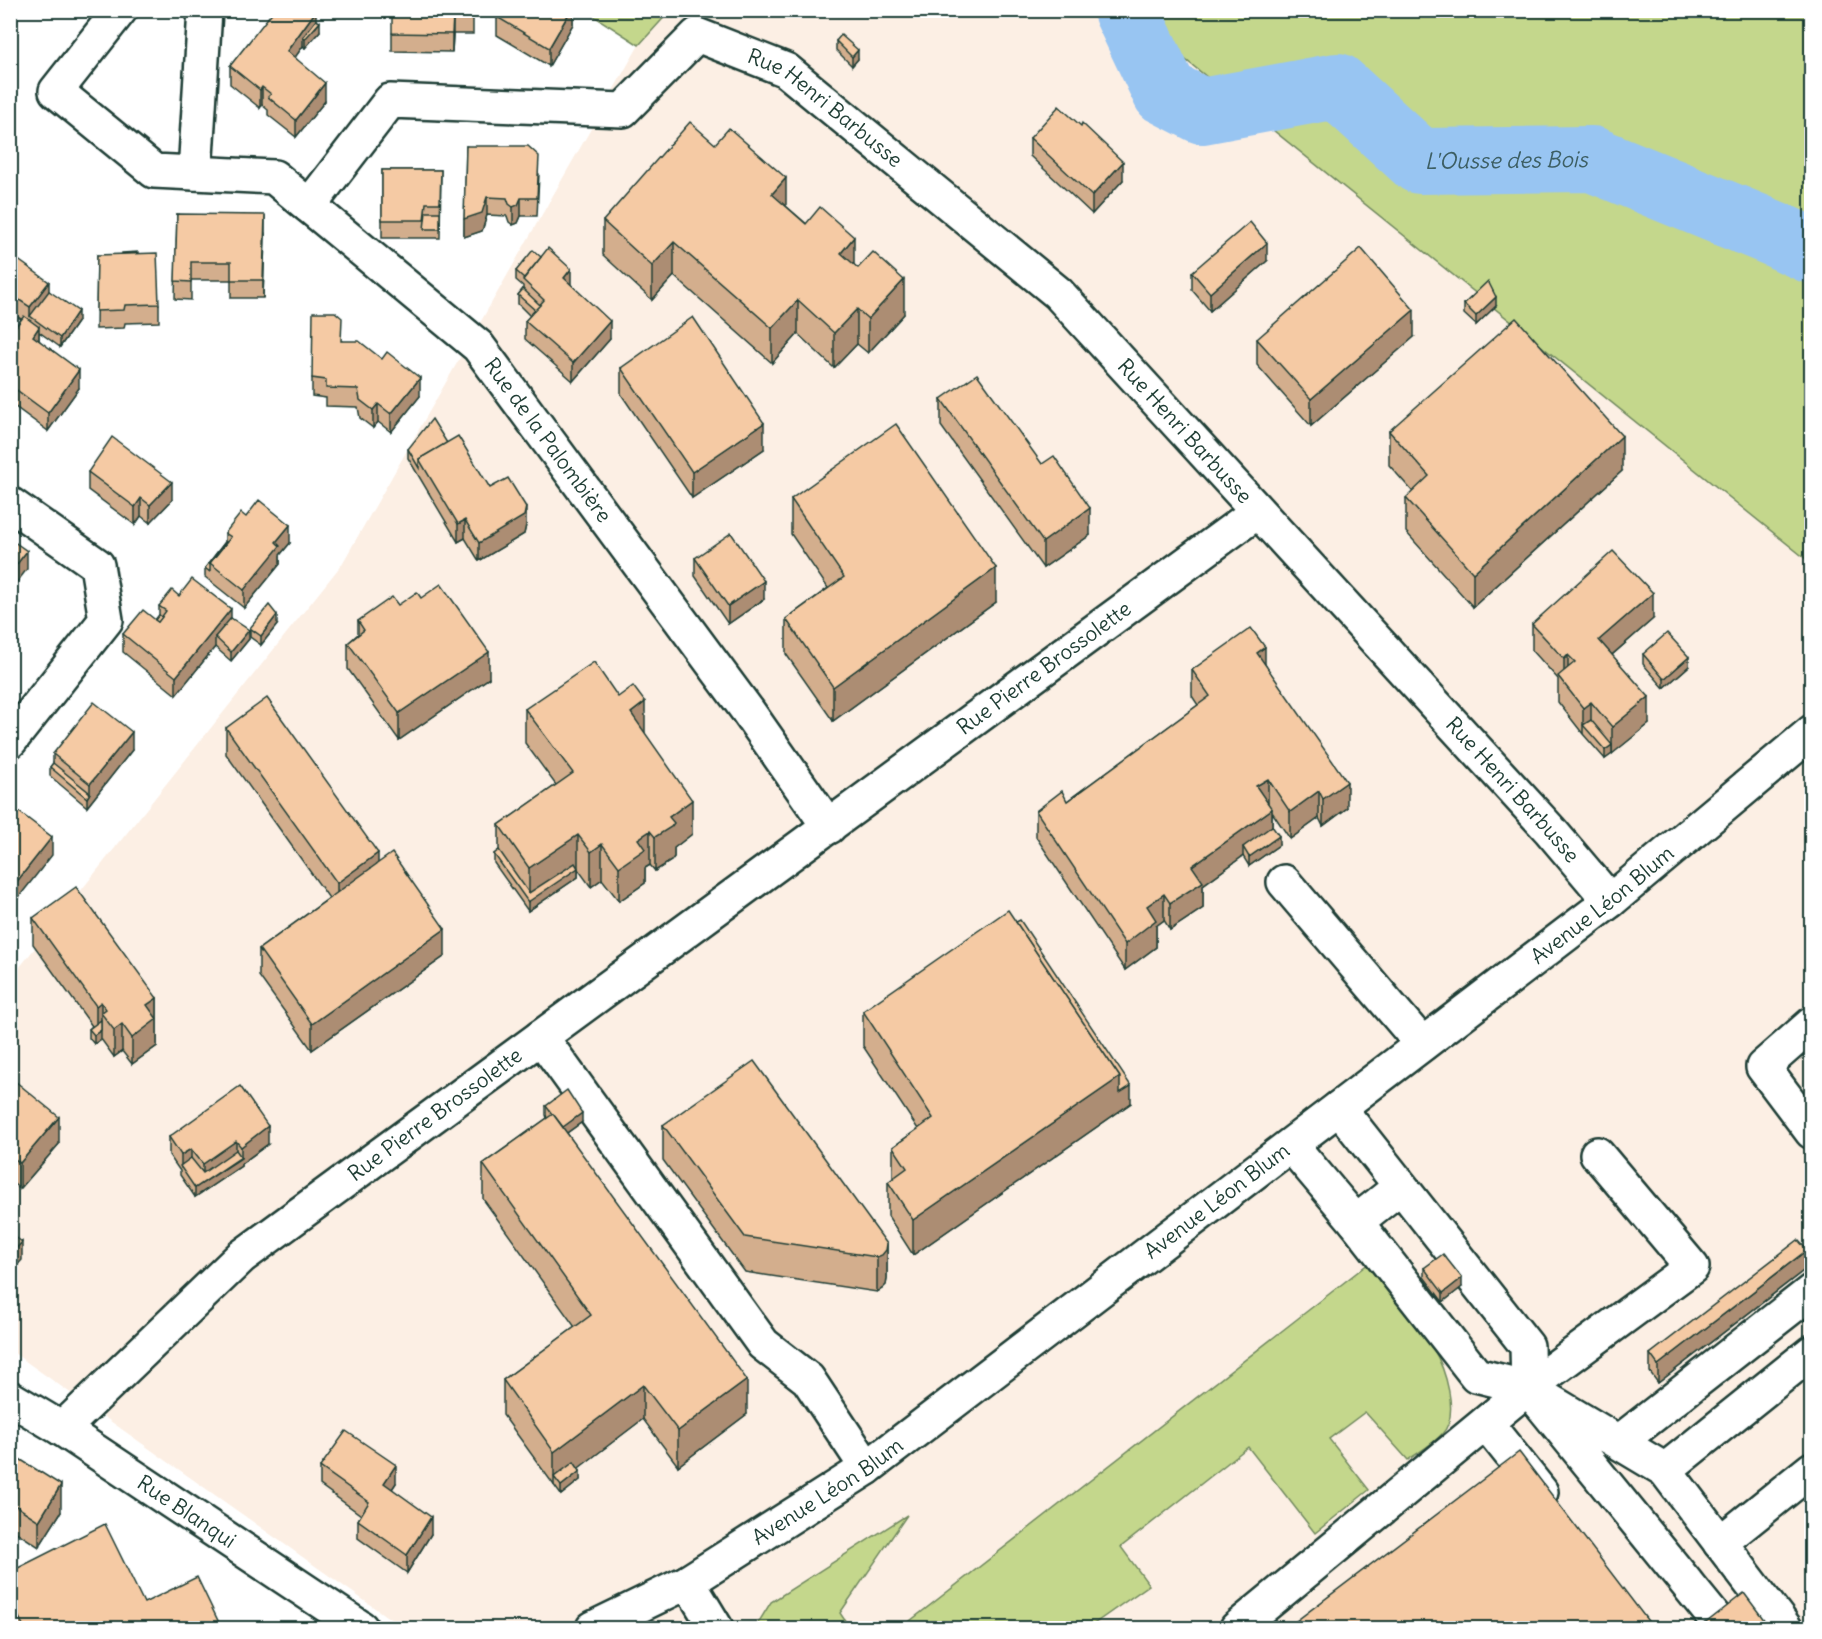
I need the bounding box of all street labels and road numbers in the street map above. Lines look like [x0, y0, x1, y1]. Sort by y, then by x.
street label: Rue Henri Barbusse [744, 42, 908, 173]
street label: Rue de la Palombière [478, 352, 618, 528]
street label: Rue Henri Barbusse [1112, 353, 1258, 509]
street label: Rue Pierre Brossolette [951, 595, 1136, 741]
street label: Rue Henri Barbusse [1440, 711, 1586, 868]
street label: Avenue Léon Blum [1525, 839, 1679, 970]
street label: Rue Pierre Brossolette [342, 1041, 527, 1187]
street label: Avenue Léon Blum [1139, 1137, 1295, 1265]
street label: Avenue Léon Blum [747, 1431, 908, 1551]
street label: Rue Blanqui [132, 1469, 241, 1554]

